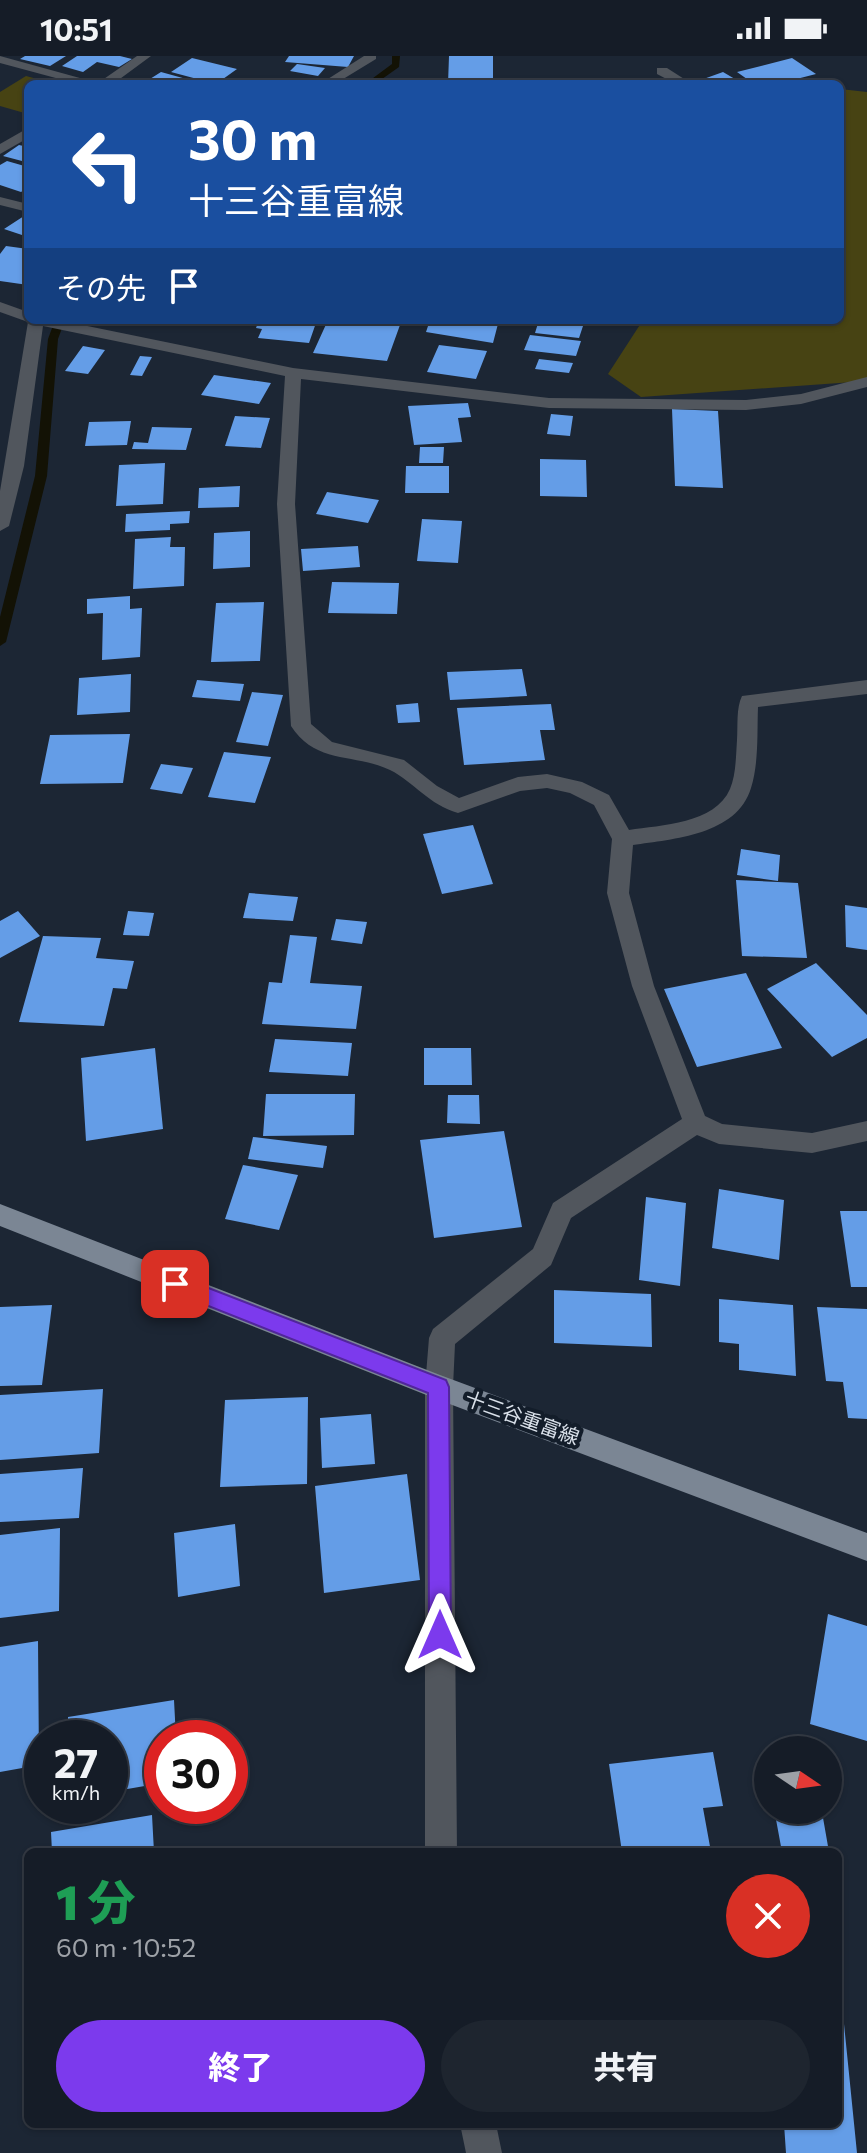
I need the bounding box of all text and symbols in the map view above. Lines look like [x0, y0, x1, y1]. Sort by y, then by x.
text: 10:51 [40, 10, 113, 47]
text: 30 m [188, 103, 317, 172]
icon: left [56, 112, 160, 216]
text: 十三谷重富線 [188, 177, 404, 221]
icon: arrive [162, 264, 206, 308]
text: その先 [56, 268, 146, 305]
pin [141, 1250, 209, 1318]
icon: arrive [153, 1262, 197, 1306]
street label: 十三谷重富線 [462, 1385, 583, 1449]
position arrow [398, 1593, 482, 1677]
speed limit sign: 30 [144, 1720, 248, 1824]
north arrow [754, 1736, 842, 1824]
map controls [754, 1736, 842, 1824]
text: 27 [54, 1737, 98, 1786]
text: km/h [52, 1780, 100, 1804]
text: 1 分 [56, 1871, 136, 1930]
button: close [726, 1874, 810, 1958]
text: 60 m · 10:52 [56, 1931, 196, 1962]
button: 終了 [56, 2020, 425, 2112]
button: 共有 [441, 2020, 810, 2112]

